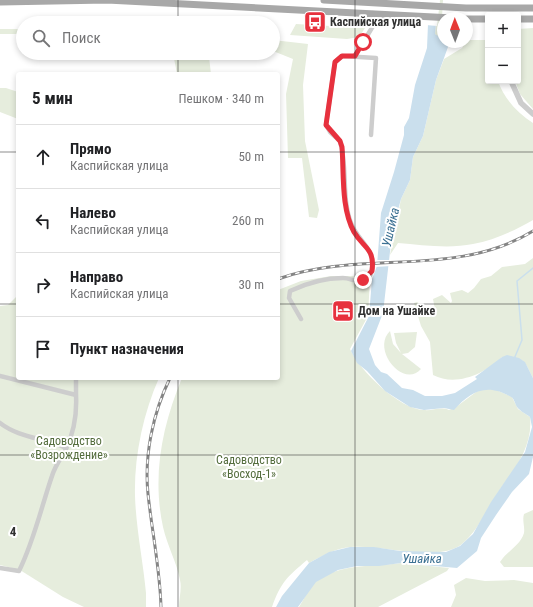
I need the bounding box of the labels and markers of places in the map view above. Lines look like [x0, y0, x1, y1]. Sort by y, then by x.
bus stop icon: Каспийская улица [302, 9, 328, 35]
place label: Каспийская улица [330, 15, 421, 29]
hotel icon: Дом на Ушайке [330, 298, 356, 324]
place label: Дом на Ушайке [358, 304, 435, 318]

